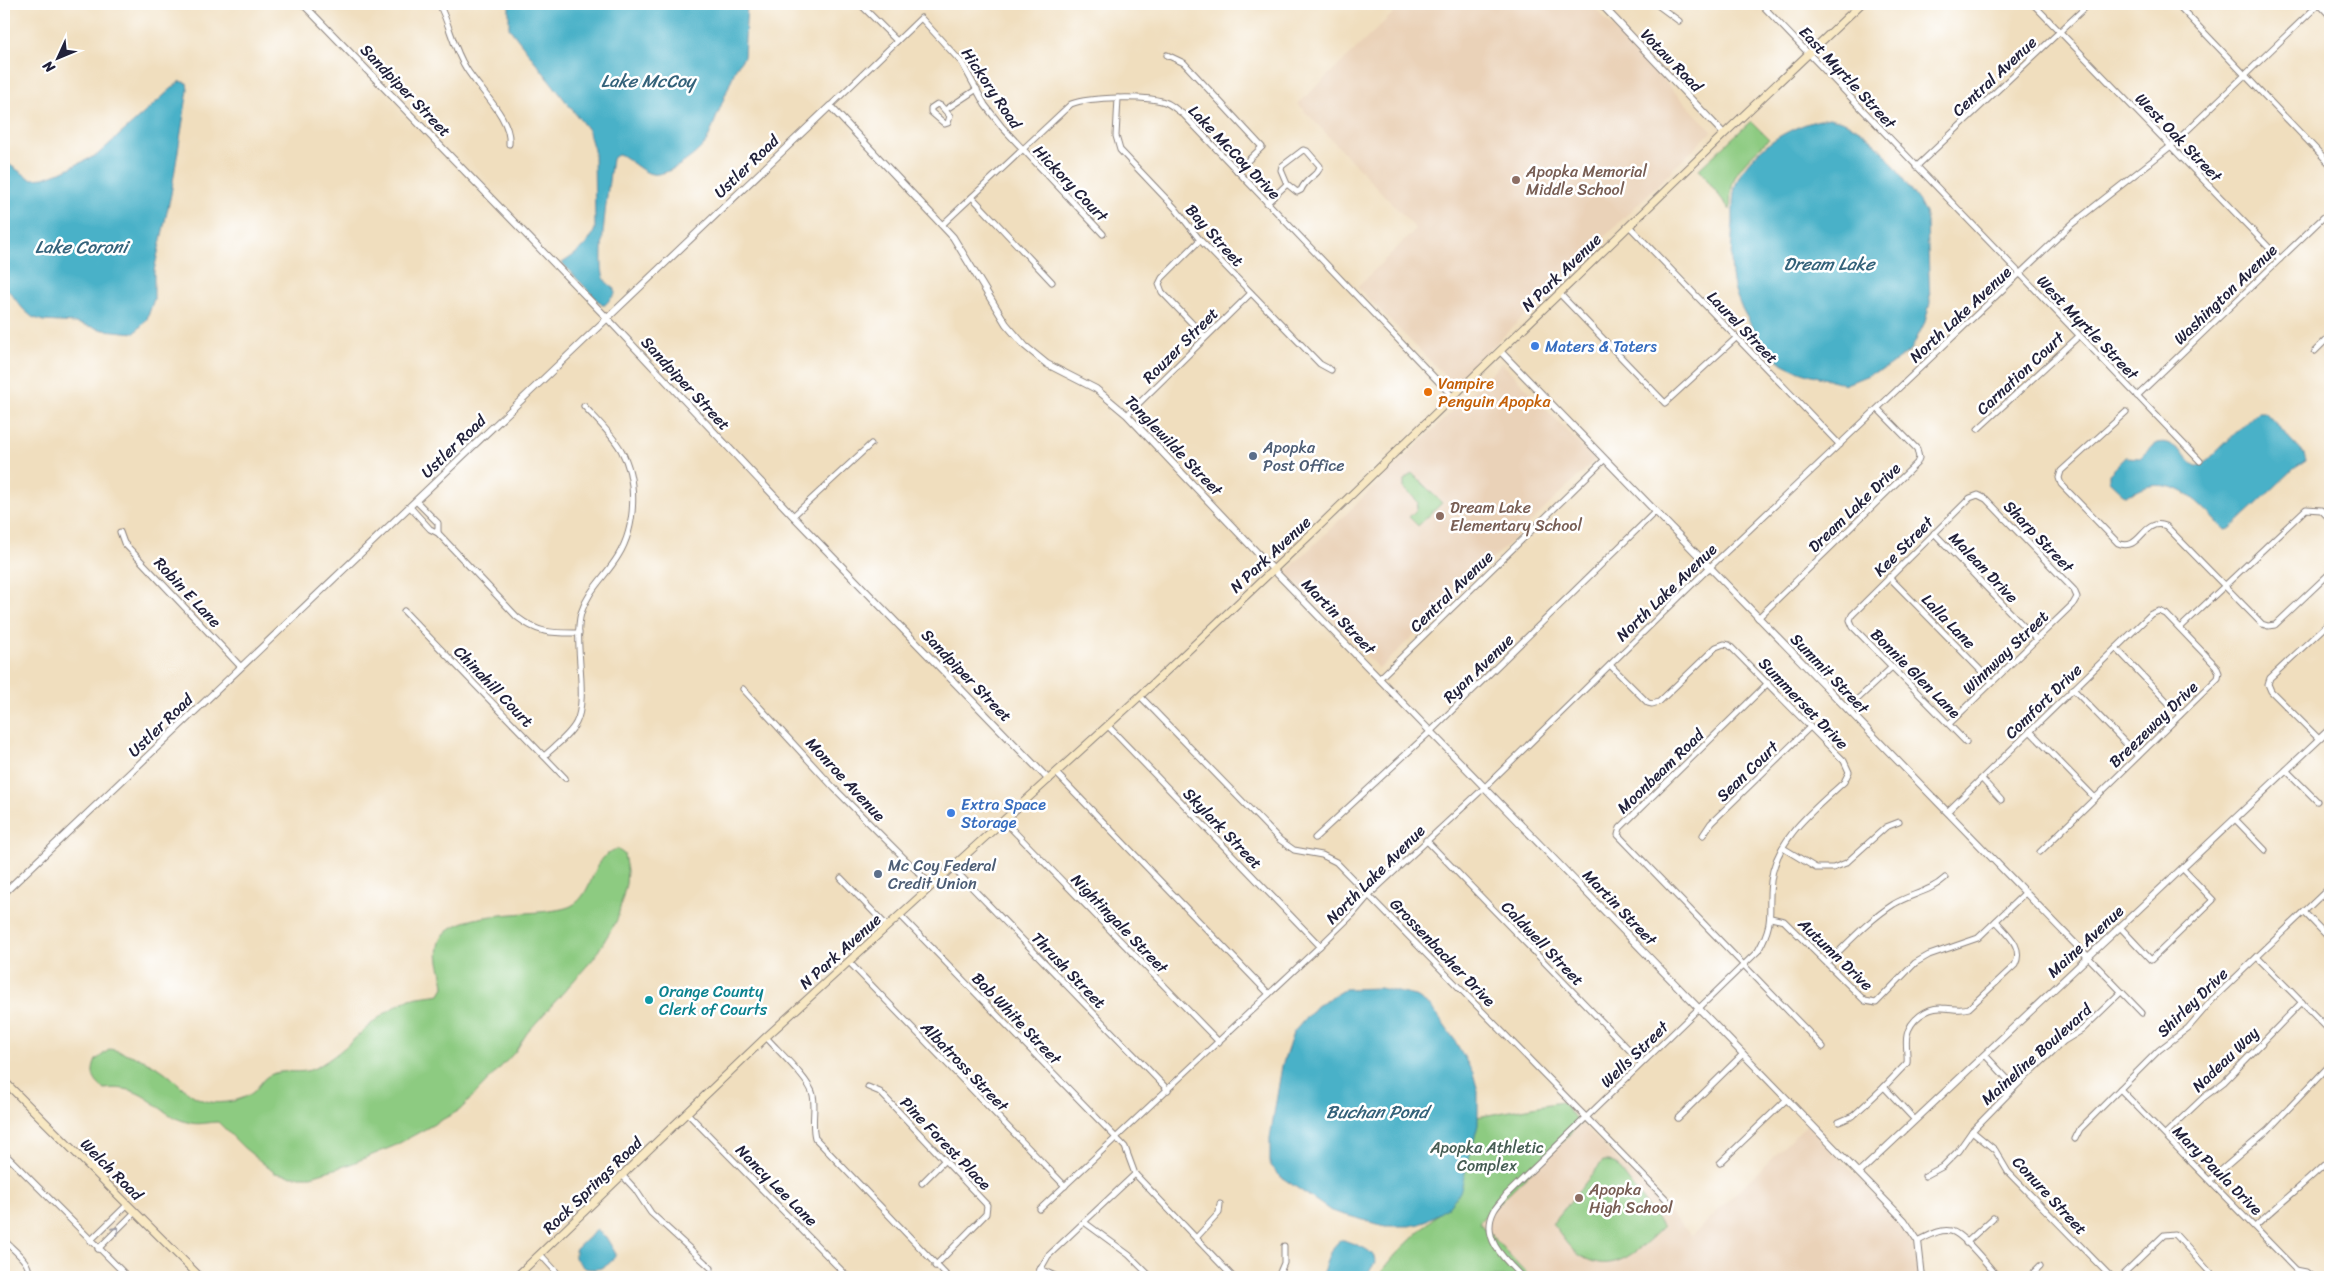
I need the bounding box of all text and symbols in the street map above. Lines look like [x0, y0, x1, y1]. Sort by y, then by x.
street label: East Myrtle Street [1792, 19, 1904, 136]
street label: Votaw Road [1633, 21, 1711, 101]
street label: Central Avenue [1945, 29, 2044, 124]
north arrow [32, 32, 82, 82]
street label: Sandpiper Street [353, 37, 458, 144]
street label: Hickory Road [953, 41, 1031, 136]
text: N [36, 54, 62, 80]
water label: Lake McCoy [601, 65, 698, 97]
street label: West Oak Street [2128, 86, 2230, 190]
street label: Lake McCoy Drive [1181, 98, 1288, 207]
street label: Ustler Road [707, 126, 787, 206]
street label: Hickory Court [1026, 138, 1116, 229]
place label: Apopka Memorial Middle School [1525, 157, 1647, 204]
marker: Apopka Memorial Middle School [1510, 174, 1522, 186]
street label: Bay Street [1178, 197, 1251, 274]
street label: N Park Avenue [1514, 226, 1609, 319]
water label: Lake Coroni [35, 231, 131, 263]
street label: Washington Avenue [2166, 236, 2285, 352]
water label: Dream Lake [1783, 248, 1876, 280]
street label: North Lake Avenue [1902, 258, 2019, 370]
street label: West Myrtle Street [2029, 268, 2146, 387]
street label: Laurel Street [1700, 284, 1786, 371]
street label: Rouzer Street [1135, 300, 1226, 391]
street label: Carnation Court [1969, 324, 2072, 422]
street label: Sandpiper Street [634, 329, 738, 438]
place label: Maters & Taters [1545, 332, 1657, 361]
marker: Maters & Taters [1529, 340, 1541, 352]
place label: Vampire Penguin Apopka [1438, 369, 1551, 416]
marker: Vampire Penguin Apopka [1422, 386, 1434, 398]
street label: Tanglewilde Street [1117, 388, 1230, 503]
street label: Ustler Road [414, 406, 494, 486]
place label: Apopka Post Office [1262, 433, 1345, 480]
marker: Apopka Post Office [1247, 450, 1259, 462]
street label: Dream Lake Drive [1801, 455, 1908, 560]
place label: Dream Lake Elementary School [1450, 493, 1582, 540]
street label: Sharp Street [1996, 493, 2081, 580]
street label: N Park Avenue [1223, 508, 1318, 600]
street label: Kee Street [1866, 509, 1941, 584]
marker: Dream Lake Elementary School [1434, 510, 1446, 522]
street label: Malean Drive [1942, 525, 2026, 610]
street label: North Lake Avenue [1609, 536, 1724, 649]
street label: Central Avenue [1402, 543, 1500, 639]
street label: Robin E Lane [147, 550, 229, 635]
street label: Martin Street [1294, 571, 1383, 662]
street label: Lalla Lane [1914, 586, 1983, 656]
street label: Winnway Street [1955, 603, 2056, 702]
street label: Bonnie Glen Lane [1863, 621, 1968, 726]
street label: Sandpiper Street [914, 622, 1019, 729]
street label: Summit Street [1783, 626, 1877, 721]
street label: Ryan Avenue [1436, 627, 1521, 710]
street label: Chinahill Court [446, 638, 541, 734]
street label: Summerset Drive [1751, 650, 1856, 757]
street label: Comfort Drive [1998, 656, 2089, 746]
street label: Breezeway Drive [2102, 674, 2205, 775]
street label: Ustler Road [121, 685, 201, 765]
street label: Moonbeam Road [1610, 721, 1712, 821]
street label: Monroe Avenue [798, 730, 893, 829]
street label: Sean Court [1709, 733, 1786, 809]
street label: Skylark Street [1176, 780, 1270, 876]
place label: Extra Space Storage [961, 790, 1046, 837]
marker: Extra Space Storage [945, 807, 957, 819]
street label: North Lake Avenue [1318, 817, 1433, 931]
place label: Mc Coy Federal Credit Union [888, 851, 996, 898]
street label: Martin Street [1575, 862, 1664, 953]
street label: Nightingale Street [1064, 866, 1176, 981]
marker: Mc Coy Federal Credit Union [872, 868, 884, 880]
street label: Grossenbacher Drive [1383, 891, 1503, 1014]
street label: Caldwell Street [1494, 894, 1591, 993]
street label: Maine Avenue [2040, 897, 2131, 985]
street label: N Park Avenue [792, 906, 888, 997]
street label: Autumn Drive [1790, 910, 1880, 998]
street label: Thrush Street [1024, 925, 1113, 1016]
street label: Shirley Drive [2150, 960, 2235, 1044]
street label: Bob White Street [965, 965, 1069, 1072]
place label: Orange County Clerk of Courts [659, 977, 768, 1024]
marker: Orange County Clerk of Courts [643, 994, 655, 1006]
street label: Maineline Boulevard [1974, 995, 2100, 1113]
street label: Albatross Street [913, 1013, 1016, 1119]
street label: Wells Street [1593, 1013, 1676, 1095]
street label: Nadeau Way [2185, 1019, 2267, 1099]
street label: Pine Forest Place [893, 1089, 999, 1198]
water label: Buchan Pond [1326, 1096, 1432, 1128]
street label: Mary Paula Drive [2165, 1118, 2270, 1223]
street label: Rock Springs Road [535, 1129, 650, 1241]
street label: Welch Road [73, 1131, 151, 1209]
park label: Apopka Athletic Complex [1429, 1133, 1544, 1180]
street label: Nancy Lee Lane [728, 1137, 825, 1234]
street label: Conure Street [2005, 1149, 2094, 1242]
place label: Apopka High School [1588, 1175, 1673, 1222]
marker: Apopka High School [1573, 1192, 1585, 1204]
one-way arrow [110, 1227, 119, 1236]

